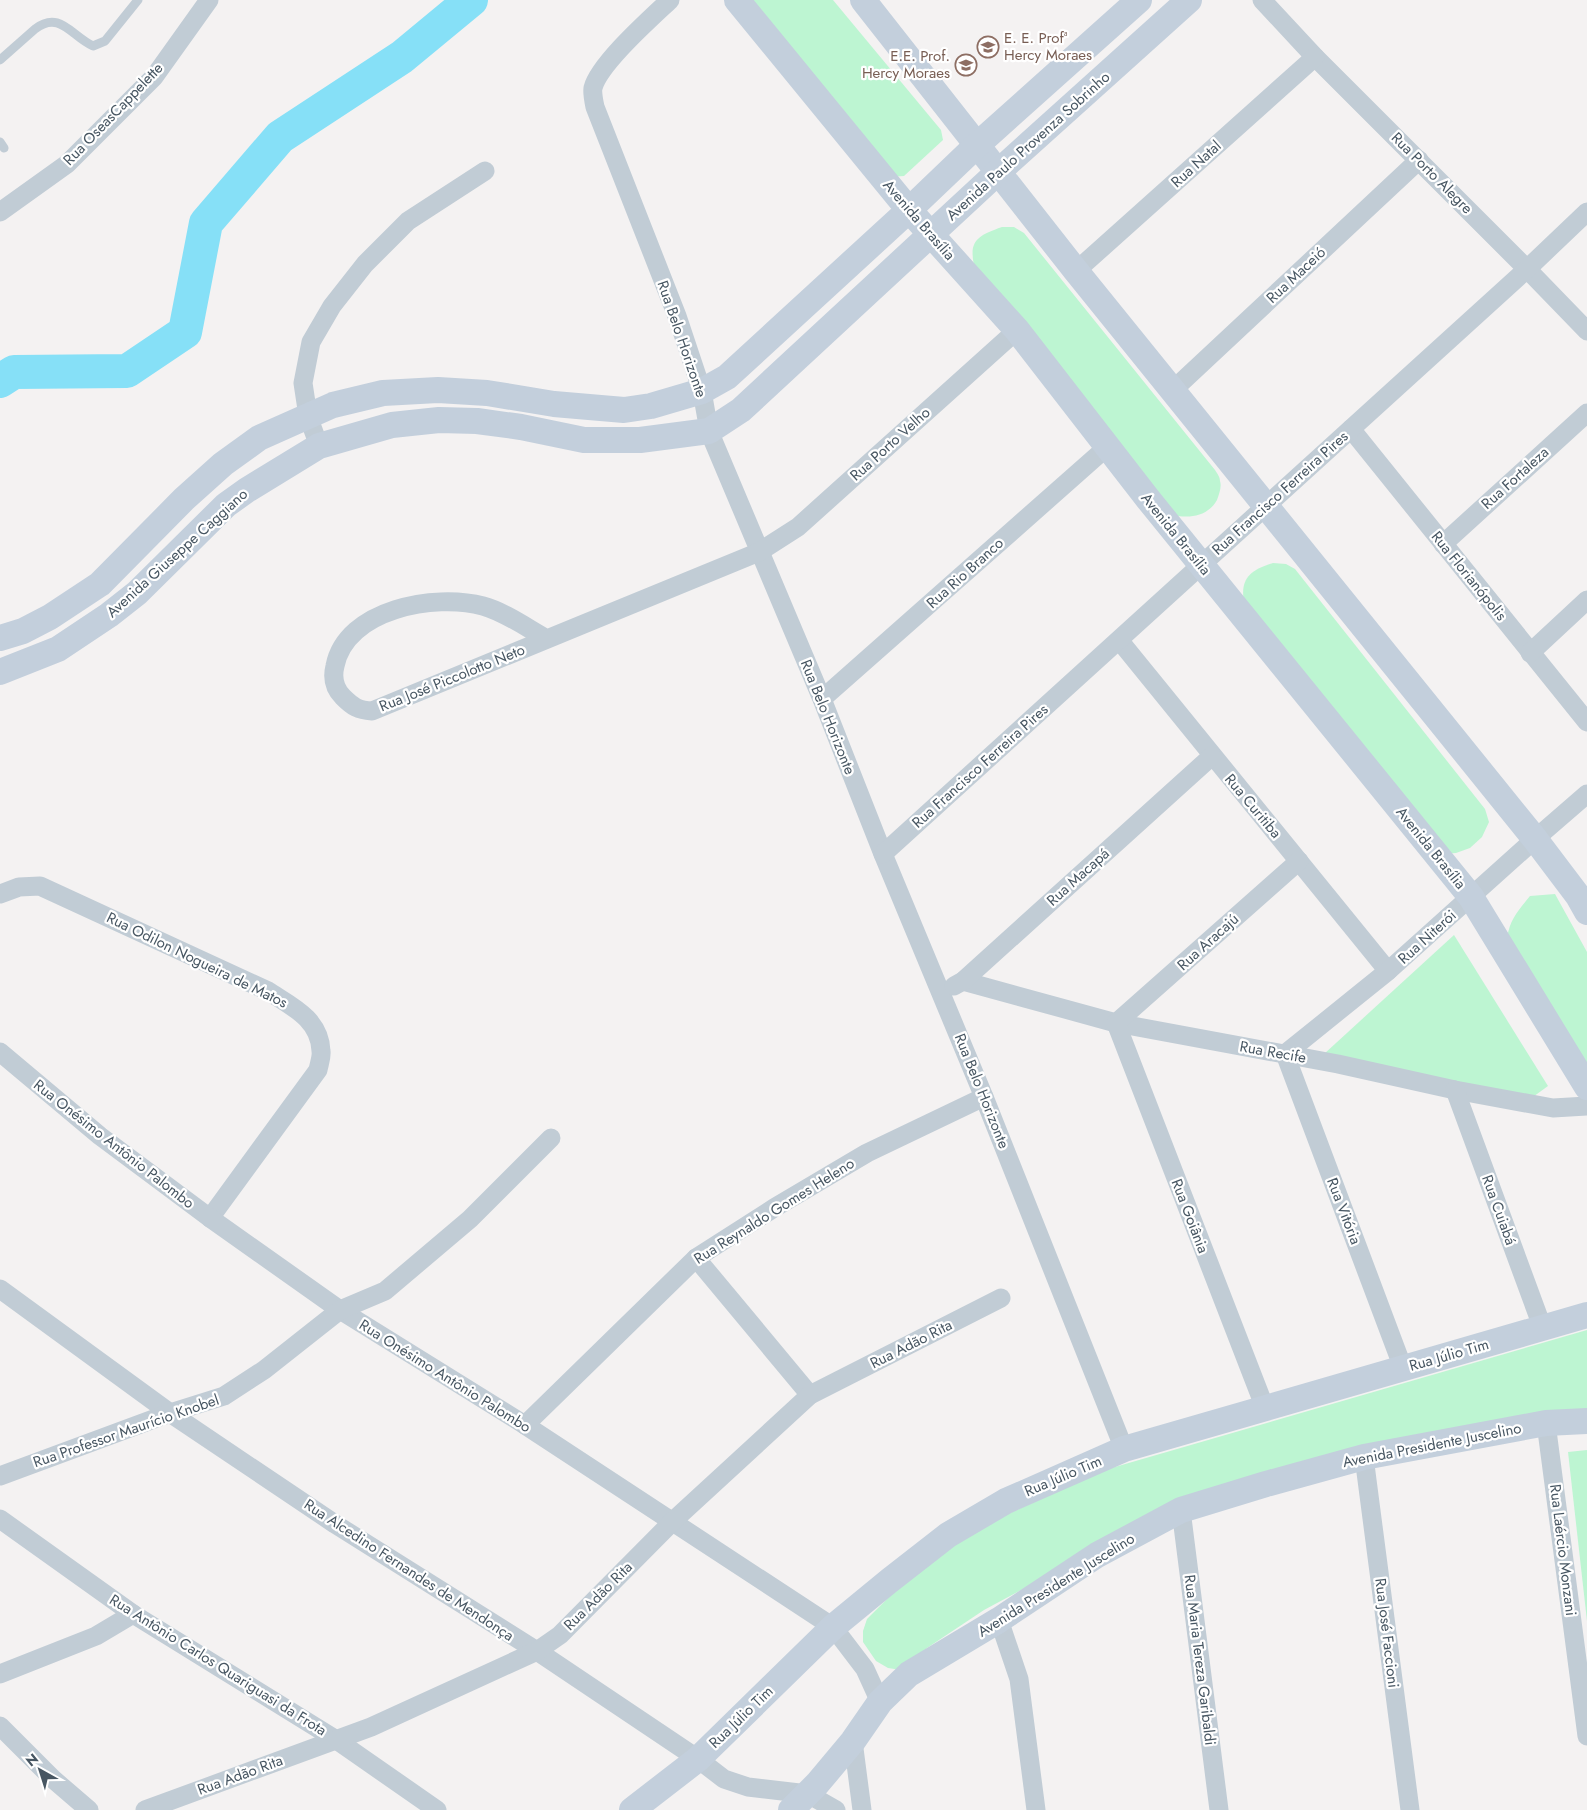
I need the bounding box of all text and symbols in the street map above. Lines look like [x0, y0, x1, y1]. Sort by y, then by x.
place label: E. E. Profª Hercy Moraes [1004, 27, 1092, 66]
school or university icon: E. E. Profª Hercy Moraes [976, 35, 1000, 59]
place label: E.E. Prof. Hercy Moraes [862, 45, 950, 84]
school or university icon: E.E. Prof. Hercy Moraes [954, 53, 978, 77]
street label: Rua OseasCappelette [58, 58, 168, 170]
street label: Avenida Paulo Provenza Sobrinho [941, 66, 1115, 226]
street label: Rua Porto Alegre [1386, 127, 1478, 219]
street label: Rua Natal [1166, 135, 1226, 193]
street label: Avenida Brasília [878, 175, 960, 265]
street label: Rua Maceió [1261, 242, 1331, 308]
street label: Rua Belo Horizonte [652, 278, 712, 401]
street label: Rua Porto Velho [845, 402, 935, 486]
street label: Rua Francisco Ferreira Pires [1207, 426, 1353, 560]
street label: Rua Fortaleza [1476, 442, 1554, 514]
street label: Avenida Giuseppe Caggiano [101, 483, 253, 623]
street label: Avenida Brasília [1136, 488, 1216, 580]
street label: Rua Florianópolis [1426, 526, 1512, 626]
street label: Rua Rio Branco [922, 532, 1008, 614]
street label: Rua José Piccolotto Neto [376, 639, 528, 717]
street label: Rua Belo Horizonte [795, 656, 861, 778]
street label: Rua Francisco Ferreira Pires [907, 699, 1053, 833]
street label: Rua Curitiba [1219, 769, 1287, 843]
street label: Avenida Brasília [1391, 802, 1471, 894]
street label: Rua Macapá [1042, 843, 1114, 911]
street label: Rua Niterói [1393, 905, 1461, 969]
street label: Rua Odilon Nogueira de Matos [103, 906, 291, 1014]
street label: Rua Aracajú [1172, 908, 1244, 976]
street label: Rua Belo Horizonte [949, 1030, 1015, 1152]
street label: Rua Recife [1238, 1035, 1308, 1069]
street label: Rua Onésimo Antônio Palombo [29, 1074, 199, 1214]
street label: Rua Reynaldo Gomes Heleno [689, 1152, 859, 1270]
street label: Rua Cuiabá [1476, 1172, 1522, 1248]
street label: Rua Vitória [1321, 1174, 1367, 1248]
street label: Rua Goiânia [1166, 1176, 1214, 1256]
street label: Rua Onésimo Antônio Palombo [355, 1314, 535, 1438]
street label: Rua Adão Rita [866, 1314, 956, 1374]
street label: Rua Júlio Tim [1407, 1333, 1491, 1377]
street label: Rua Professor Maurício Knobel [30, 1389, 222, 1473]
street label: Avenida Presidente Juscelino [1341, 1417, 1523, 1473]
street label: Rua Júlio Tim [1021, 1450, 1105, 1502]
street label: Rua Laércio Monzani [1544, 1483, 1582, 1617]
street label: Rua Alcedino Fernandes de Mendonça [300, 1494, 518, 1646]
street label: Avenida Presidente Juscelino [973, 1528, 1139, 1642]
street label: Rua Adão Rita [559, 1557, 637, 1635]
street label: Rua Maria Tereza Garibaldi [1179, 1573, 1221, 1747]
street label: Rua José Faccioni [1369, 1577, 1405, 1689]
street label: Rua Antônio Carlos Quariguasi da Frota [105, 1589, 331, 1741]
street label: Rua Júlio Tim [704, 1681, 778, 1753]
north arrow [15, 1745, 65, 1795]
text: N [21, 1749, 42, 1771]
street label: Rua Adão Rita [194, 1749, 286, 1801]

